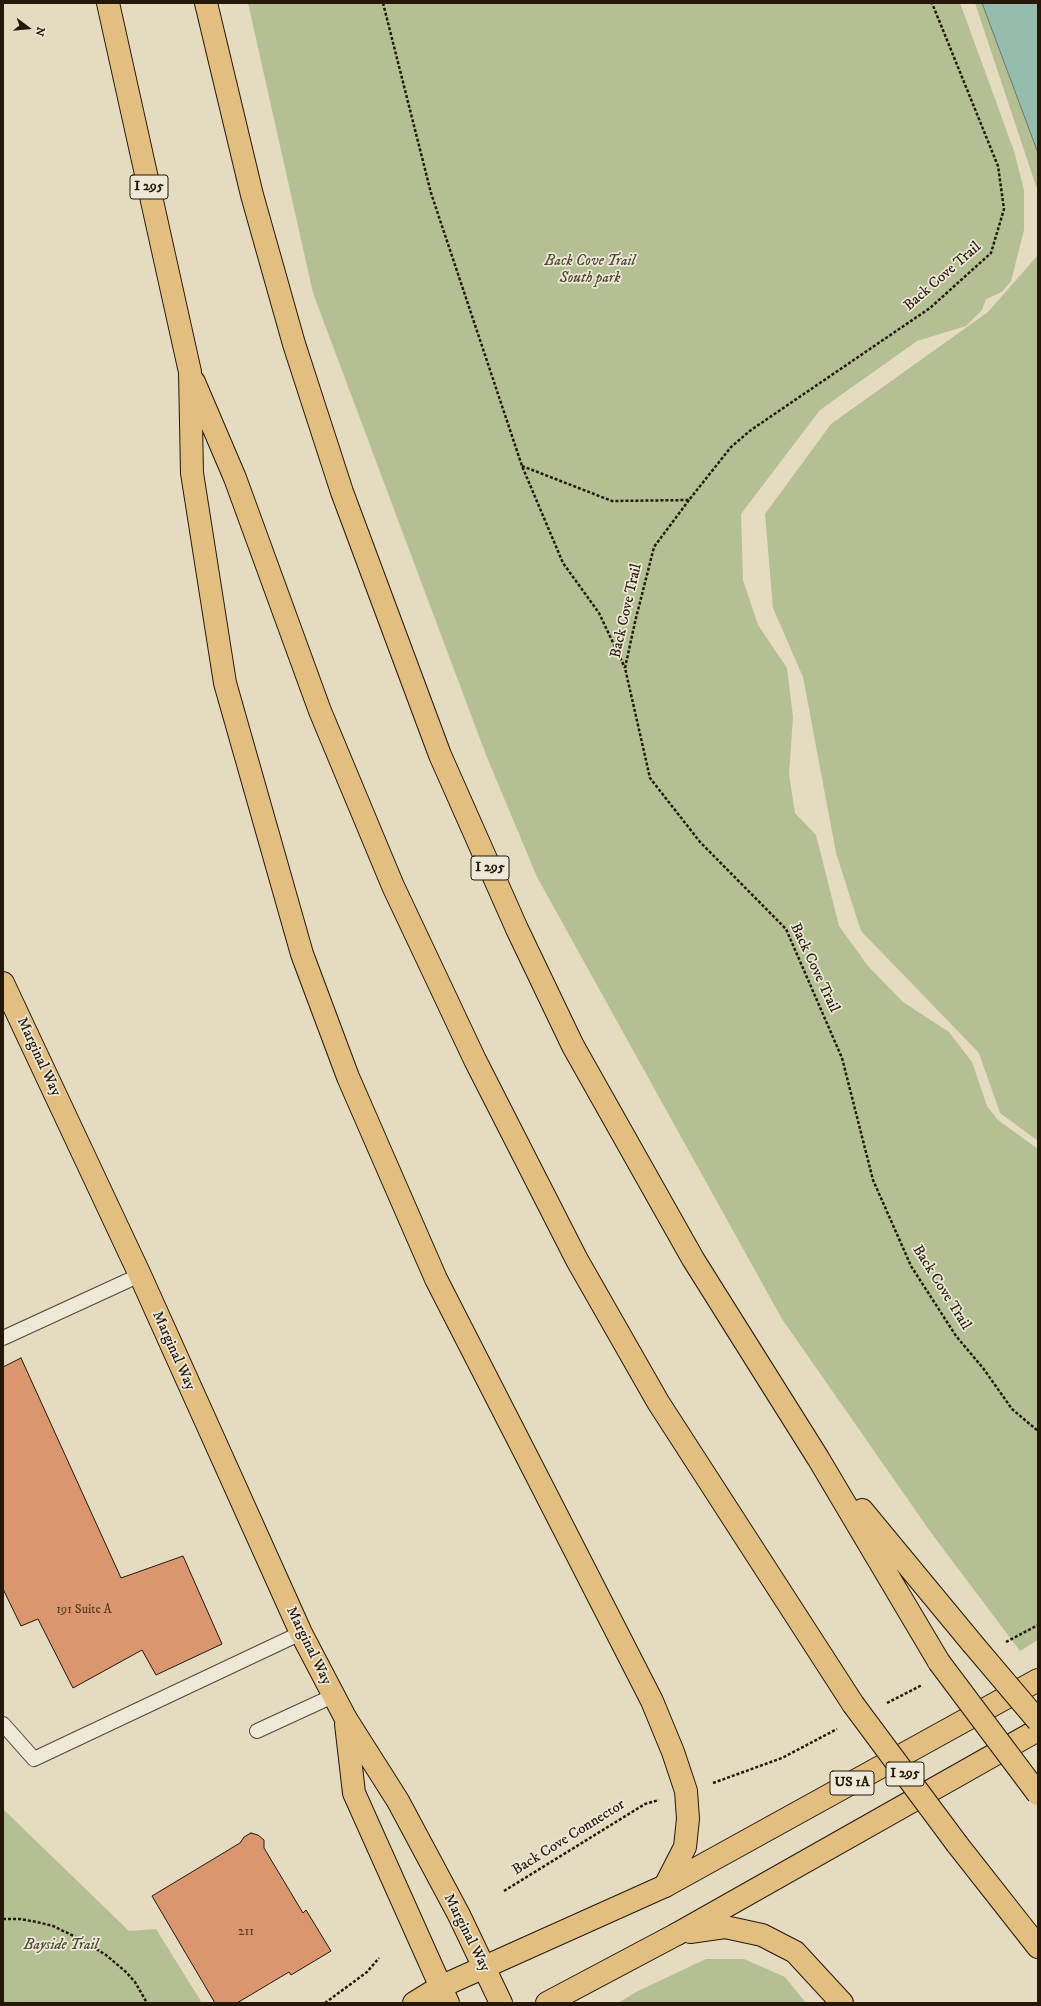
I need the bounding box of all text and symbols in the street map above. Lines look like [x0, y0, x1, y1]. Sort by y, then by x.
north arrow [8, 8, 48, 48]
text: N [32, 25, 48, 38]
road number: I 295 [130, 175, 168, 199]
street label: Back Cove Trail [901, 239, 985, 315]
park label: Back Cove Trail South park [545, 253, 635, 288]
street label: Back Cove Trail [607, 562, 647, 660]
road number: I 295 [471, 856, 509, 880]
street label: Back Cove Trail [785, 921, 843, 1015]
street label: Marginal Way [12, 1015, 64, 1099]
street label: Back Cove Trail [908, 1242, 974, 1334]
street label: Marginal Way [147, 1309, 199, 1393]
house number: 191 Suite A [56, 1602, 112, 1618]
street label: Marginal Way [281, 1604, 335, 1688]
road number: I 295 [886, 1762, 924, 1786]
road number: US 1A [830, 1771, 874, 1795]
street label: Back Cove Connector [509, 1796, 629, 1880]
street label: Marginal Way [439, 1891, 493, 1975]
house number: 211 [238, 1924, 254, 1940]
park label: Bayside Trail [24, 1937, 98, 1955]

